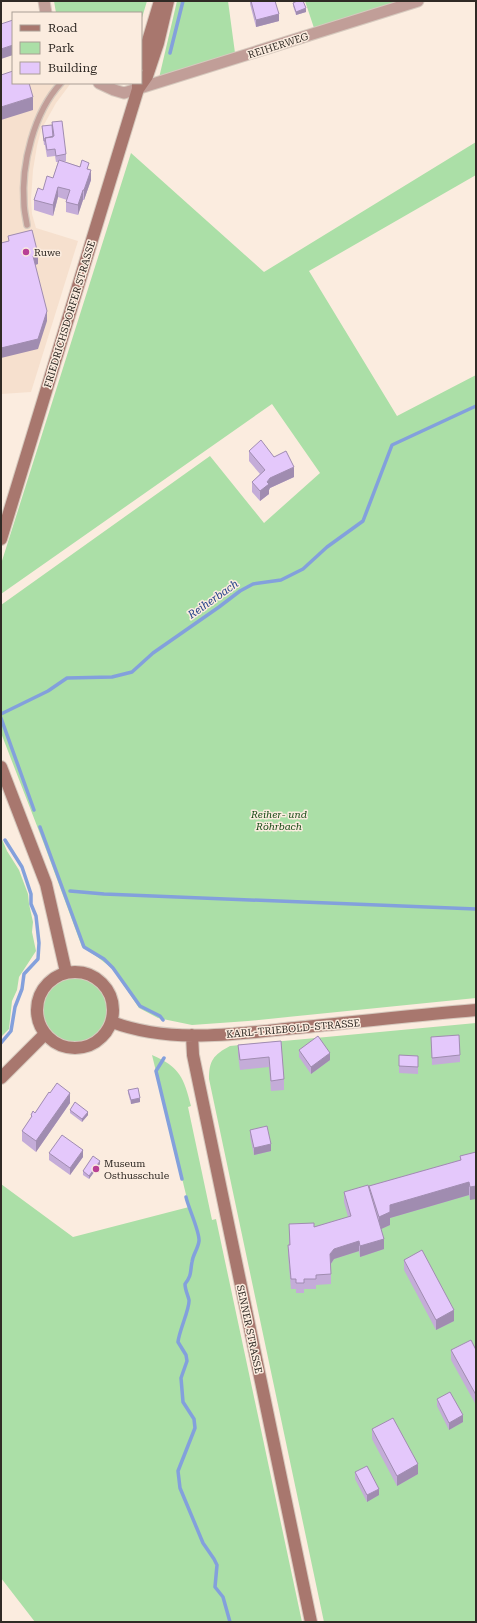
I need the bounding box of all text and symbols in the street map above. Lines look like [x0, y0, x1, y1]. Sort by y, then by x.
legend [12, 12, 142, 84]
text: Road [48, 21, 78, 35]
street label: REIHERWEG [247, 30, 310, 60]
text: Park [48, 41, 75, 55]
text: Building [48, 61, 97, 75]
street label: FRIEDRICHSDORFER STRASSE [42, 239, 97, 389]
marker: Ruwe [21, 247, 31, 257]
place label: Ruwe [34, 247, 61, 258]
water label: Reiherbach [185, 577, 241, 622]
park label: Reiher- und Röhrbach [250, 809, 307, 832]
street label: KARL-TRIEBOLD-STRASSE [226, 1017, 360, 1040]
place label: Museum Osthusschule [104, 1158, 170, 1181]
marker: Museum Osthusschule [91, 1164, 101, 1174]
street label: SENNER STRASSE [235, 1284, 264, 1374]

